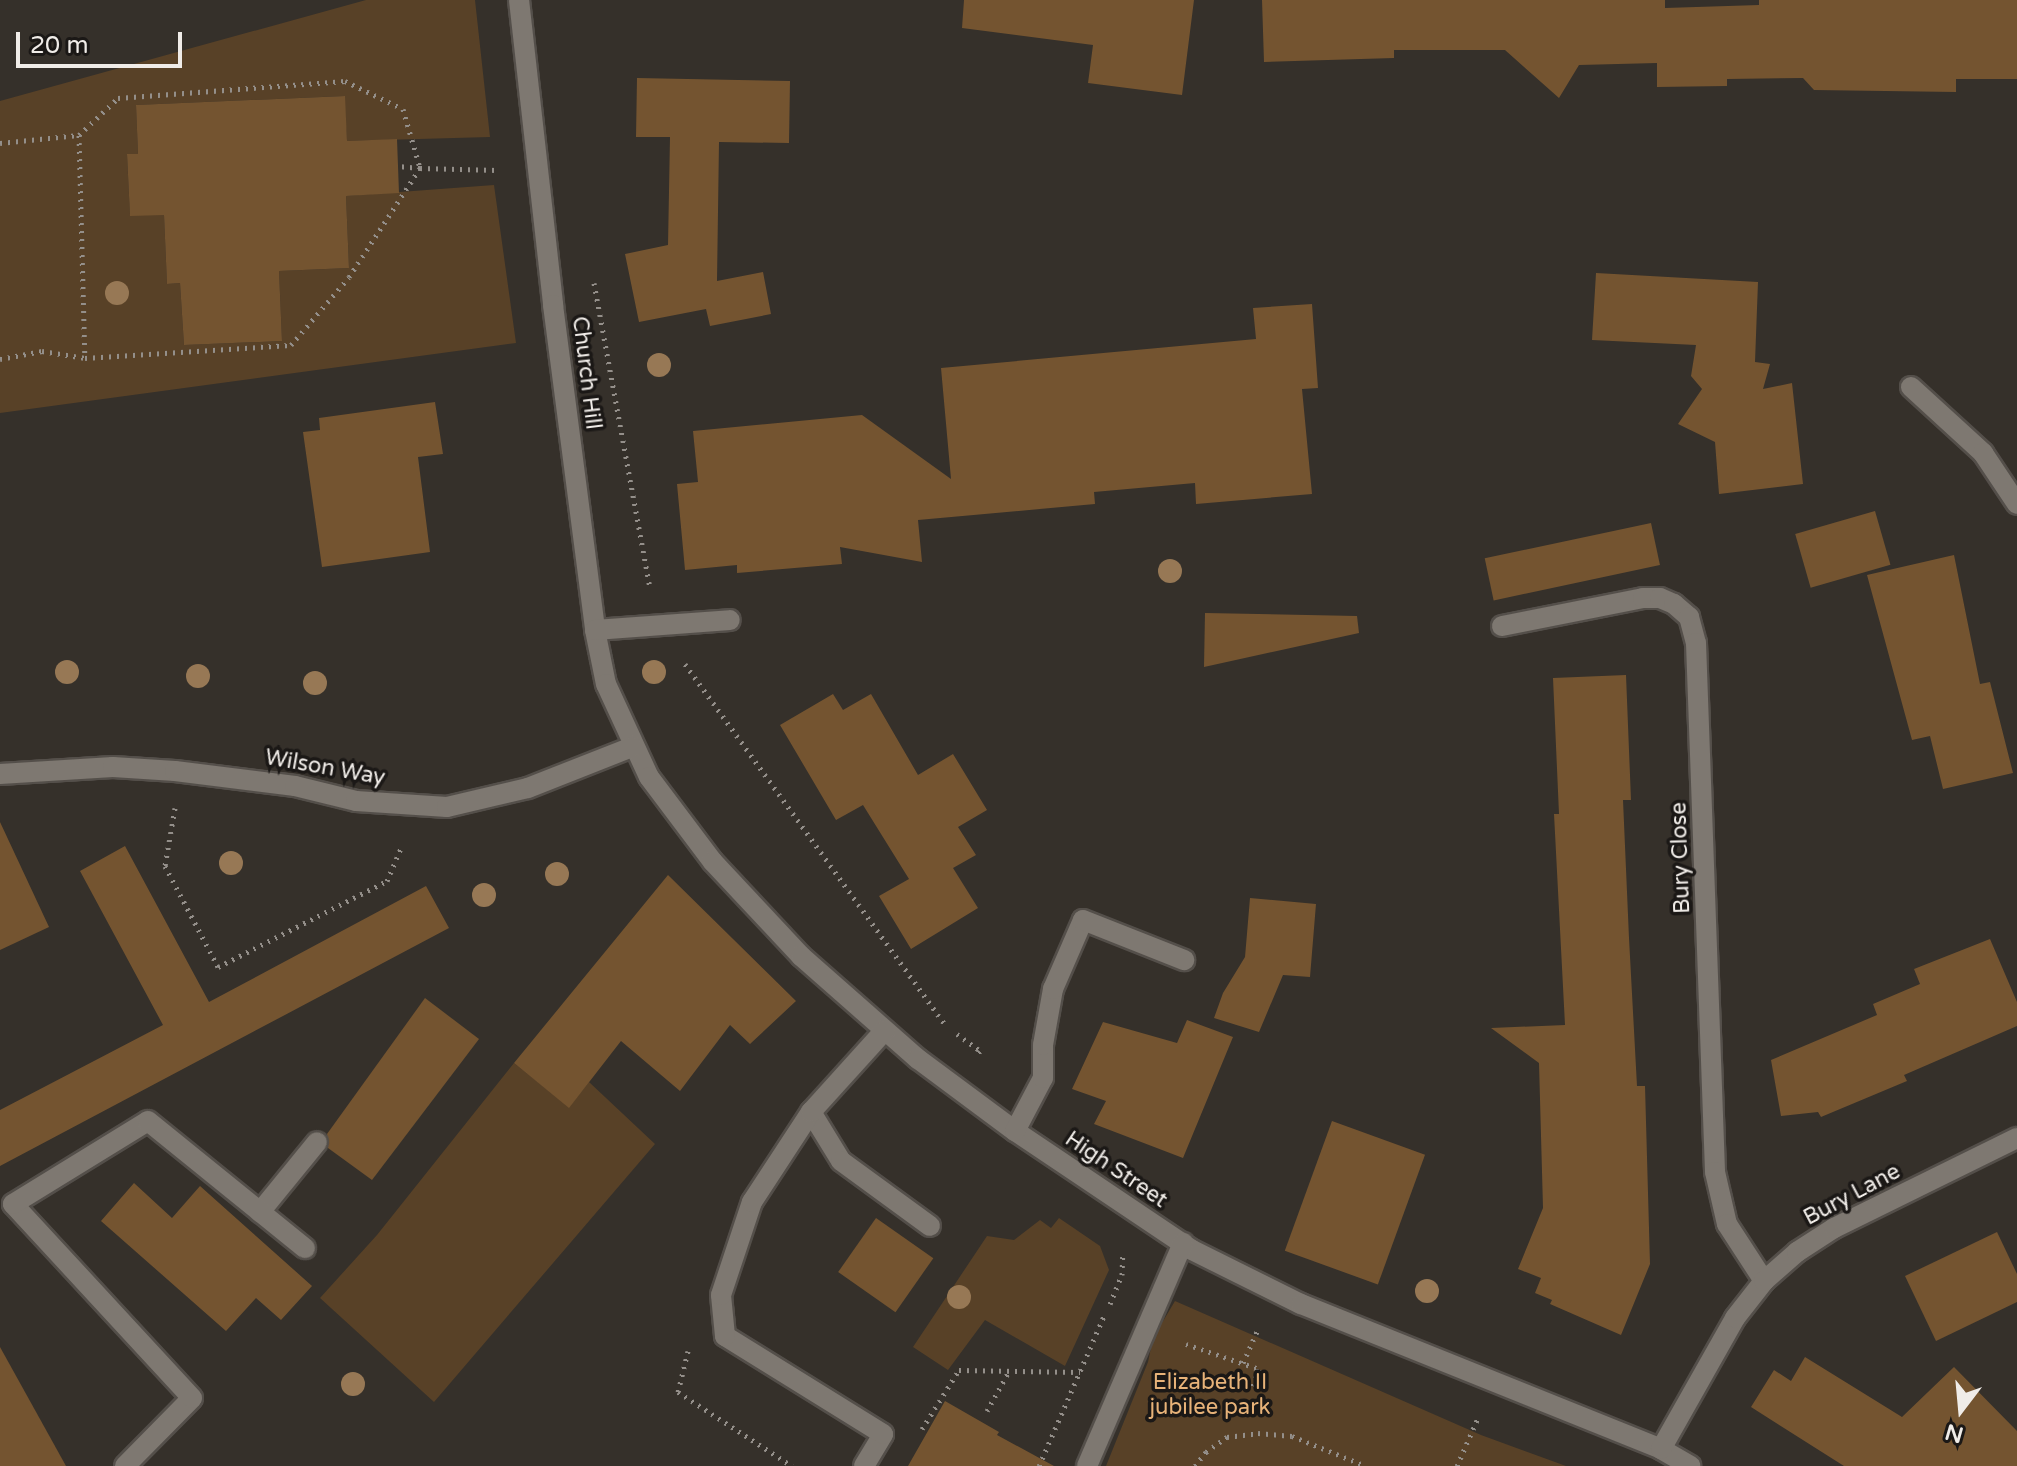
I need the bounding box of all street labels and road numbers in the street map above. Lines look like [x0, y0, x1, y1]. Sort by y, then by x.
street label: Church Hill [566, 315, 606, 431]
street label: Wilson Way [263, 744, 387, 792]
street label: Bury Close [1666, 802, 1696, 914]
street label: High Street [1060, 1126, 1172, 1214]
street label: Bury Lane [1799, 1159, 1905, 1231]

